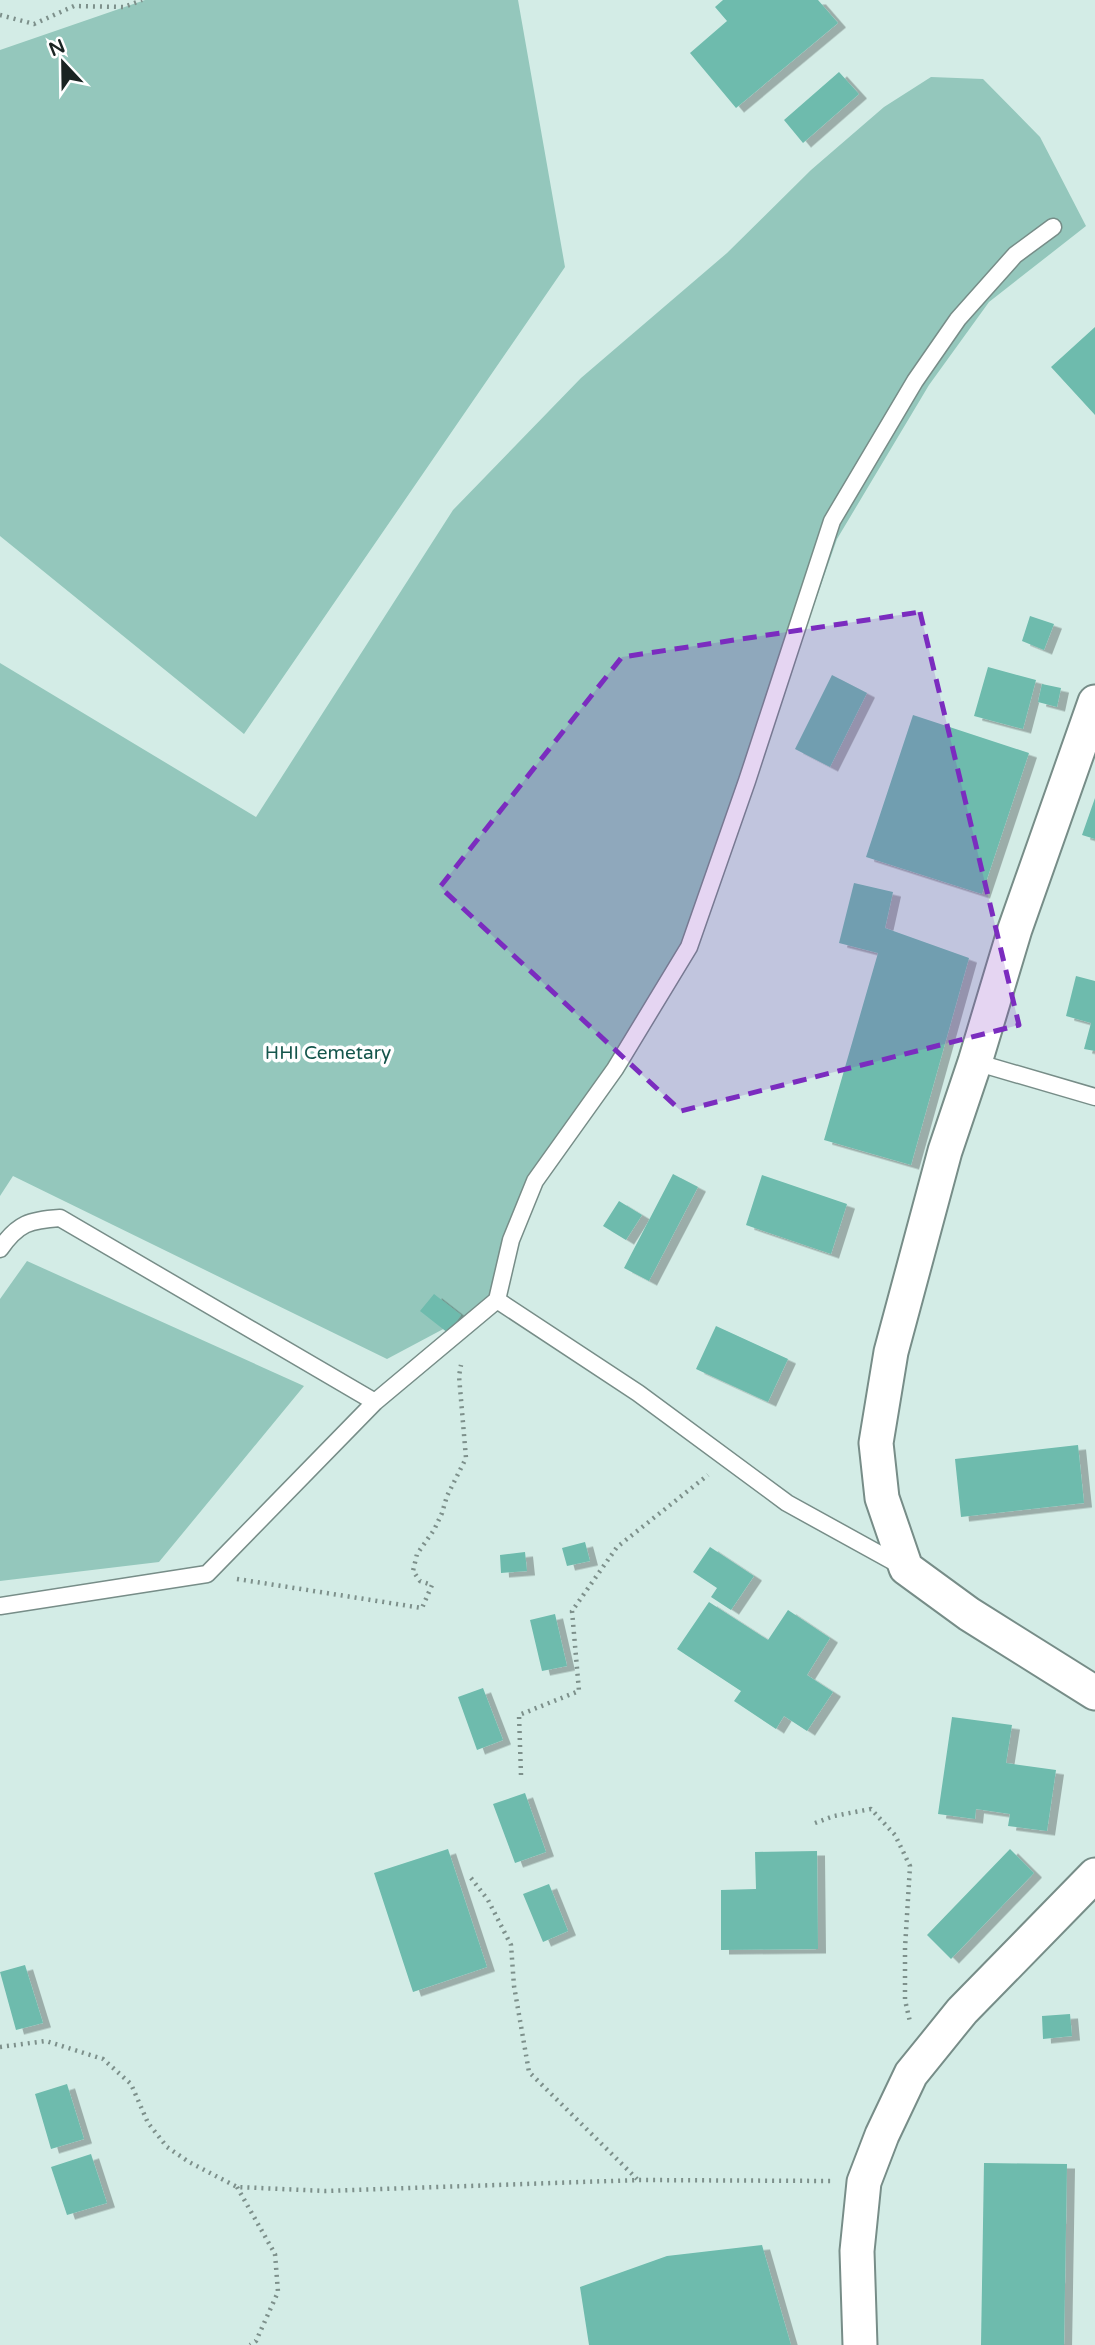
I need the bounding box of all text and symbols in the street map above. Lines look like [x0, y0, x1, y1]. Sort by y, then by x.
north arrow [28, 28, 98, 98]
text: N [46, 35, 68, 61]
park label: HHI Cemetary [265, 1042, 391, 1064]

